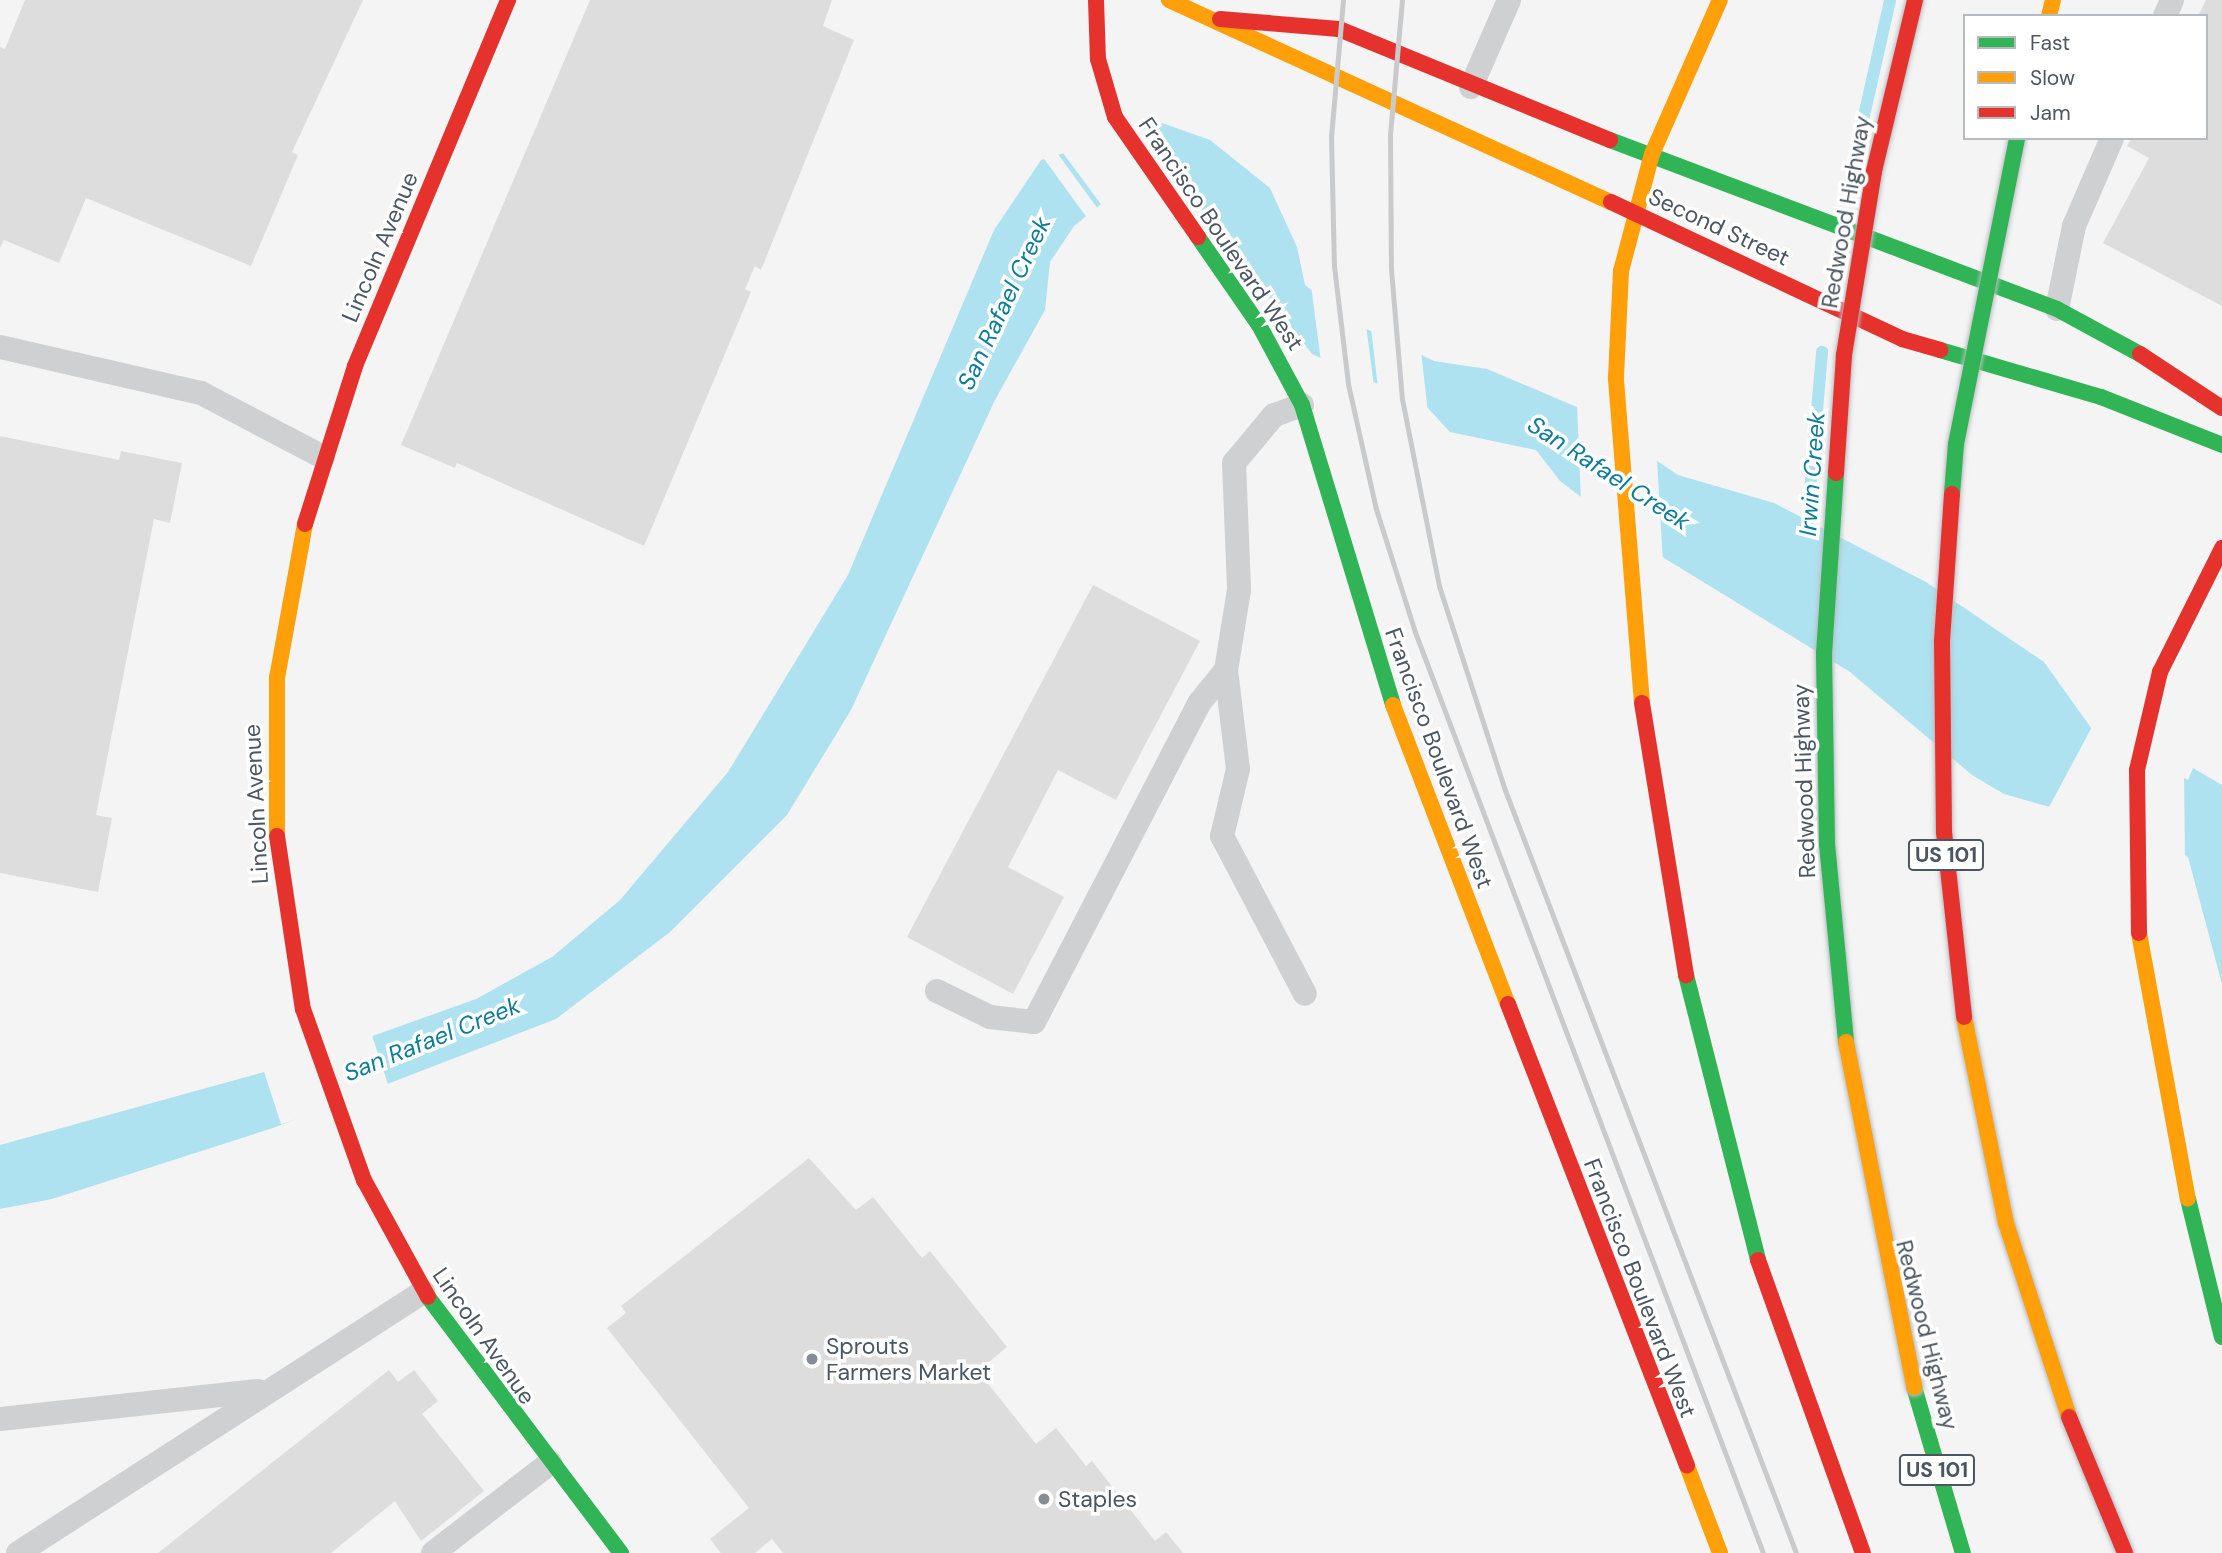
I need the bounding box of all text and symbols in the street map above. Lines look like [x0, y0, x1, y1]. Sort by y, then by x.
legend [1963, 14, 2208, 140]
text: Fast [2030, 29, 2070, 57]
text: Slow [2030, 64, 2075, 92]
text: Jam [2030, 99, 2071, 127]
street label: Francisco Boulevard West [1133, 112, 1309, 356]
street label: Redwood Highway [1816, 114, 1876, 310]
street label: Lincoln Avenue [336, 168, 424, 326]
street label: Second Street [1644, 182, 1794, 272]
water label: San Rafael Creek [951, 212, 1057, 394]
water label: San Rafael Creek [1522, 410, 1696, 536]
water label: Irwin Creek [1793, 411, 1831, 537]
street label: Francisco Boulevard West [1379, 624, 1499, 892]
street label: Redwood Highway [1787, 683, 1821, 879]
street label: Lincoln Avenue [238, 723, 274, 885]
road number: US 101 [1908, 838, 1984, 872]
water label: San Rafael Creek [340, 990, 524, 1088]
street label: Francisco Boulevard West [1578, 1155, 1702, 1421]
street label: Redwood Highway [1890, 1237, 1964, 1433]
street label: Lincoln Avenue [427, 1262, 541, 1410]
place label: Sprouts Farmers Market [826, 1332, 991, 1386]
marker: Sprouts Farmers Market [804, 1351, 820, 1367]
road number: US 101 [1898, 1452, 1976, 1488]
place label: Staples [1058, 1485, 1137, 1513]
marker: Staples [1036, 1491, 1052, 1507]

